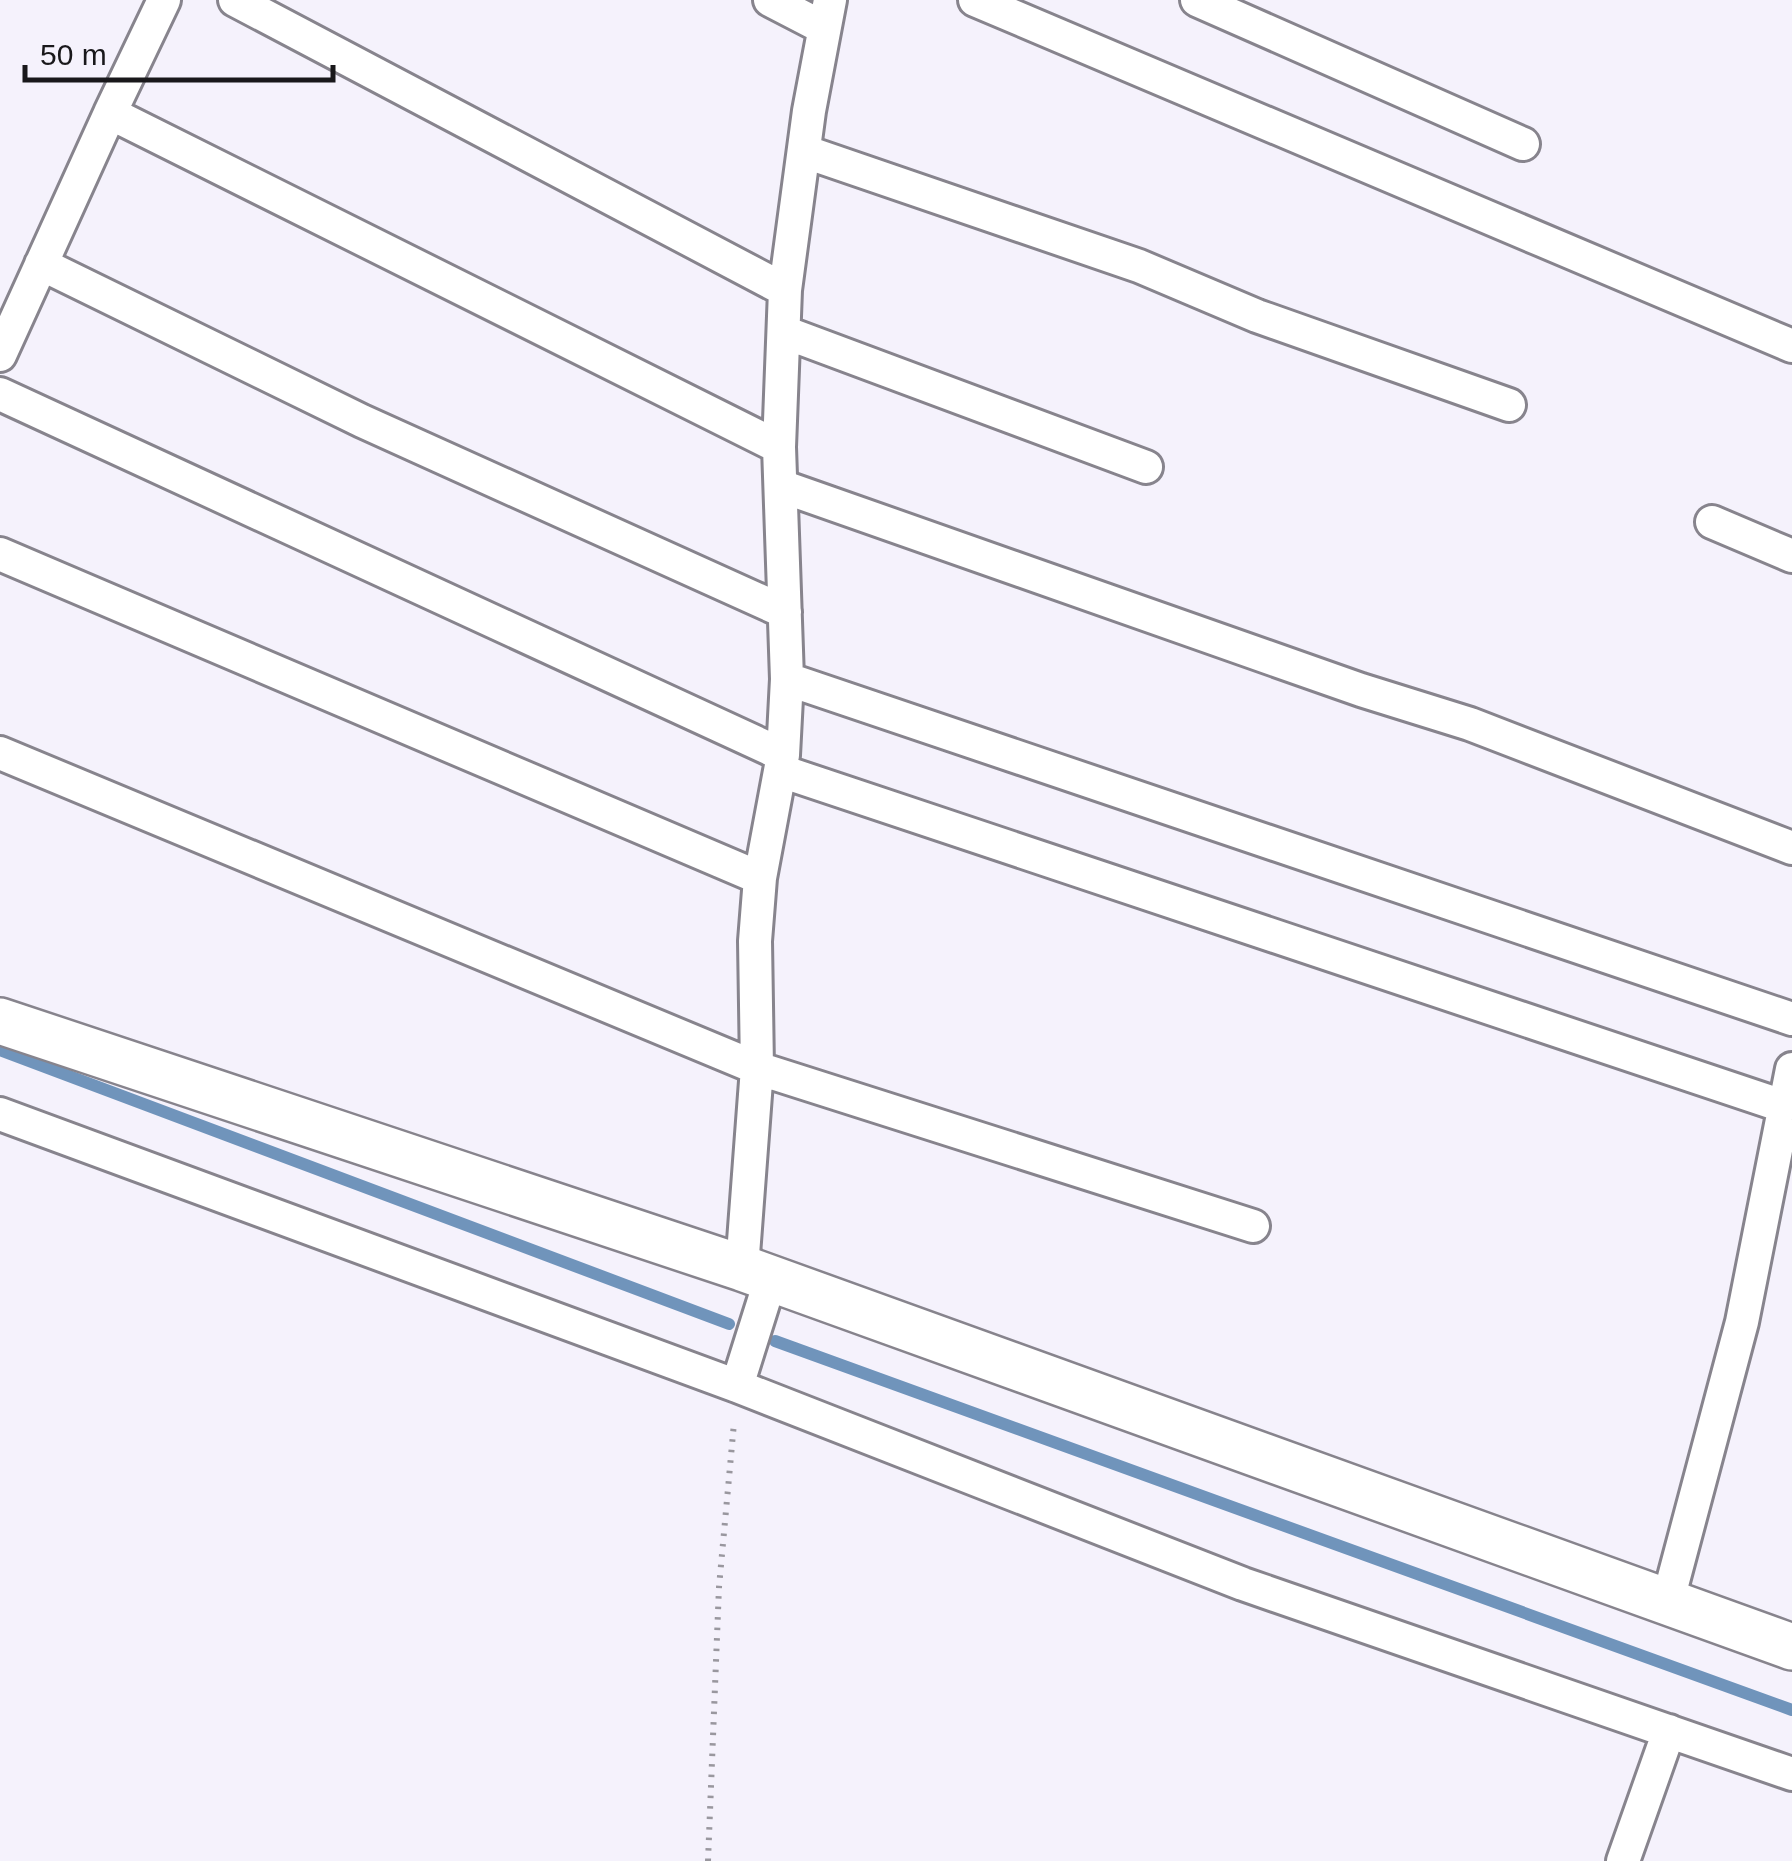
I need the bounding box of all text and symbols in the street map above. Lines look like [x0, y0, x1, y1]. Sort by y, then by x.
scale bar [25, 20, 332, 82]
text: 50 m [40, 38, 107, 71]

